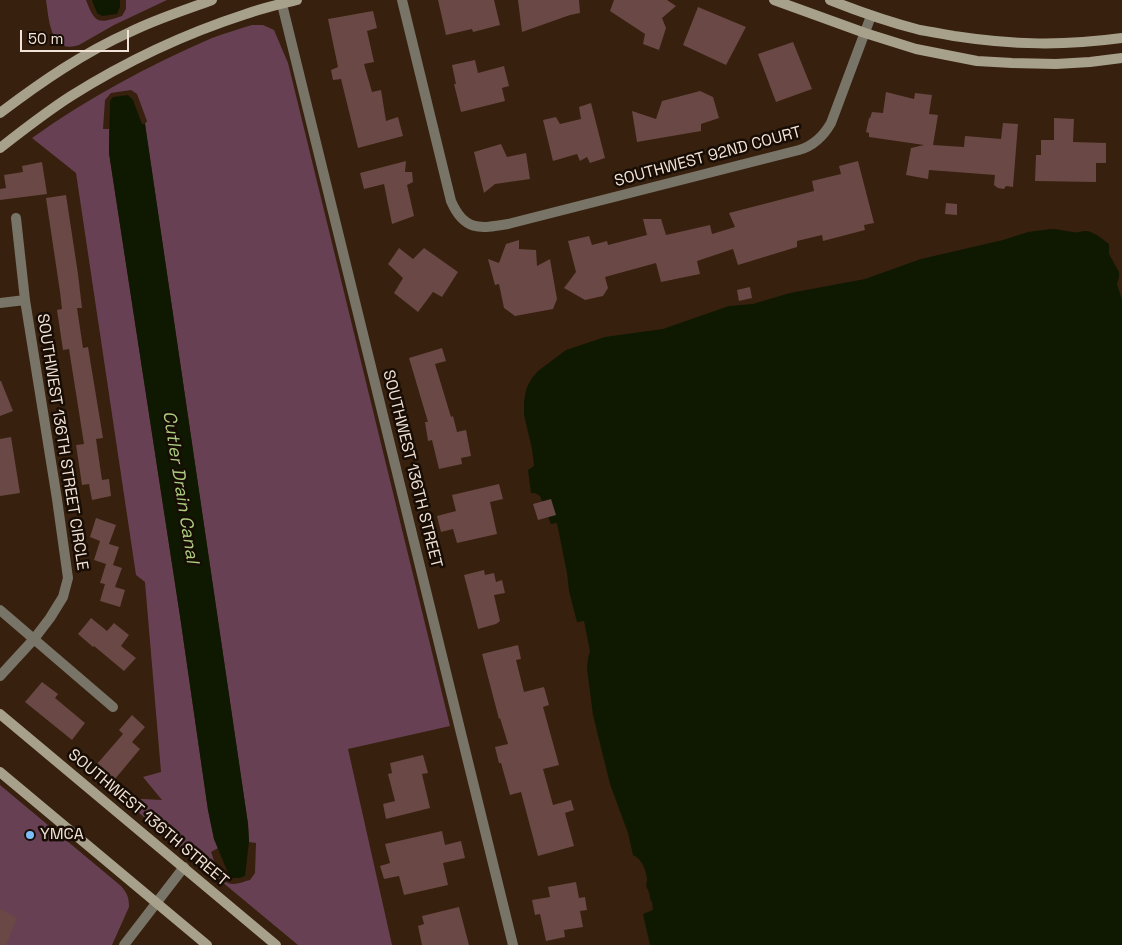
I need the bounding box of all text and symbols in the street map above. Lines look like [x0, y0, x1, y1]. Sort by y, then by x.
scale bar [22, 20, 131, 52]
text: 50 m [28, 29, 63, 48]
street label: SOUTHWEST 92ND COURT [612, 123, 804, 191]
street label: SOUTHWEST 136TH STREET CIRCLE [32, 312, 92, 572]
street label: SOUTHWEST 136TH STREET [378, 368, 446, 570]
water label: Cutler Drain Canal [157, 409, 203, 565]
street label: SOUTHWEST 136TH STREET [64, 745, 232, 891]
place label: YMCA [40, 825, 84, 845]
marker: YMCA [24, 829, 36, 841]

